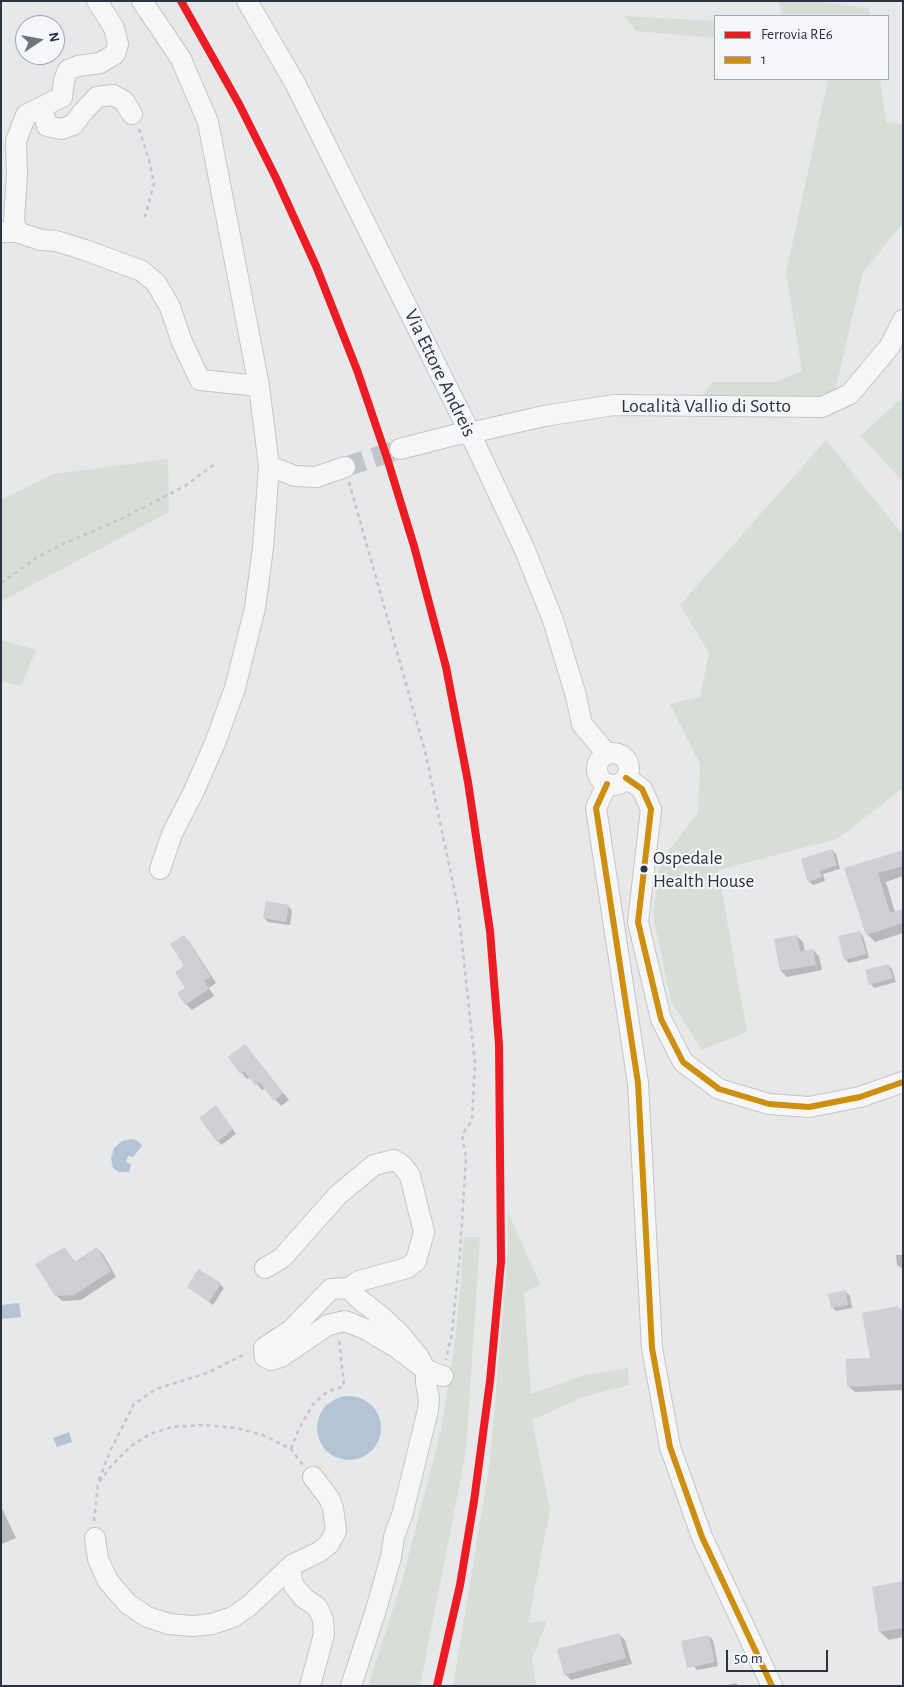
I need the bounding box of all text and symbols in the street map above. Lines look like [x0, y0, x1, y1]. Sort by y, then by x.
north arrow [15, 15, 65, 65]
legend [714, 15, 889, 80]
text: Ferrovia RE6 [761, 27, 833, 42]
text: N [46, 31, 62, 43]
text: 1 [761, 52, 766, 67]
street label: Via Ettore Andreis [399, 305, 481, 441]
street label: Località Vallio di Sotto [621, 394, 791, 418]
place label: Ospedale Health House [653, 847, 754, 891]
marker: Ospedale Health House [639, 864, 649, 874]
scale bar [729, 1640, 832, 1672]
text: 50 m [734, 1651, 763, 1666]

